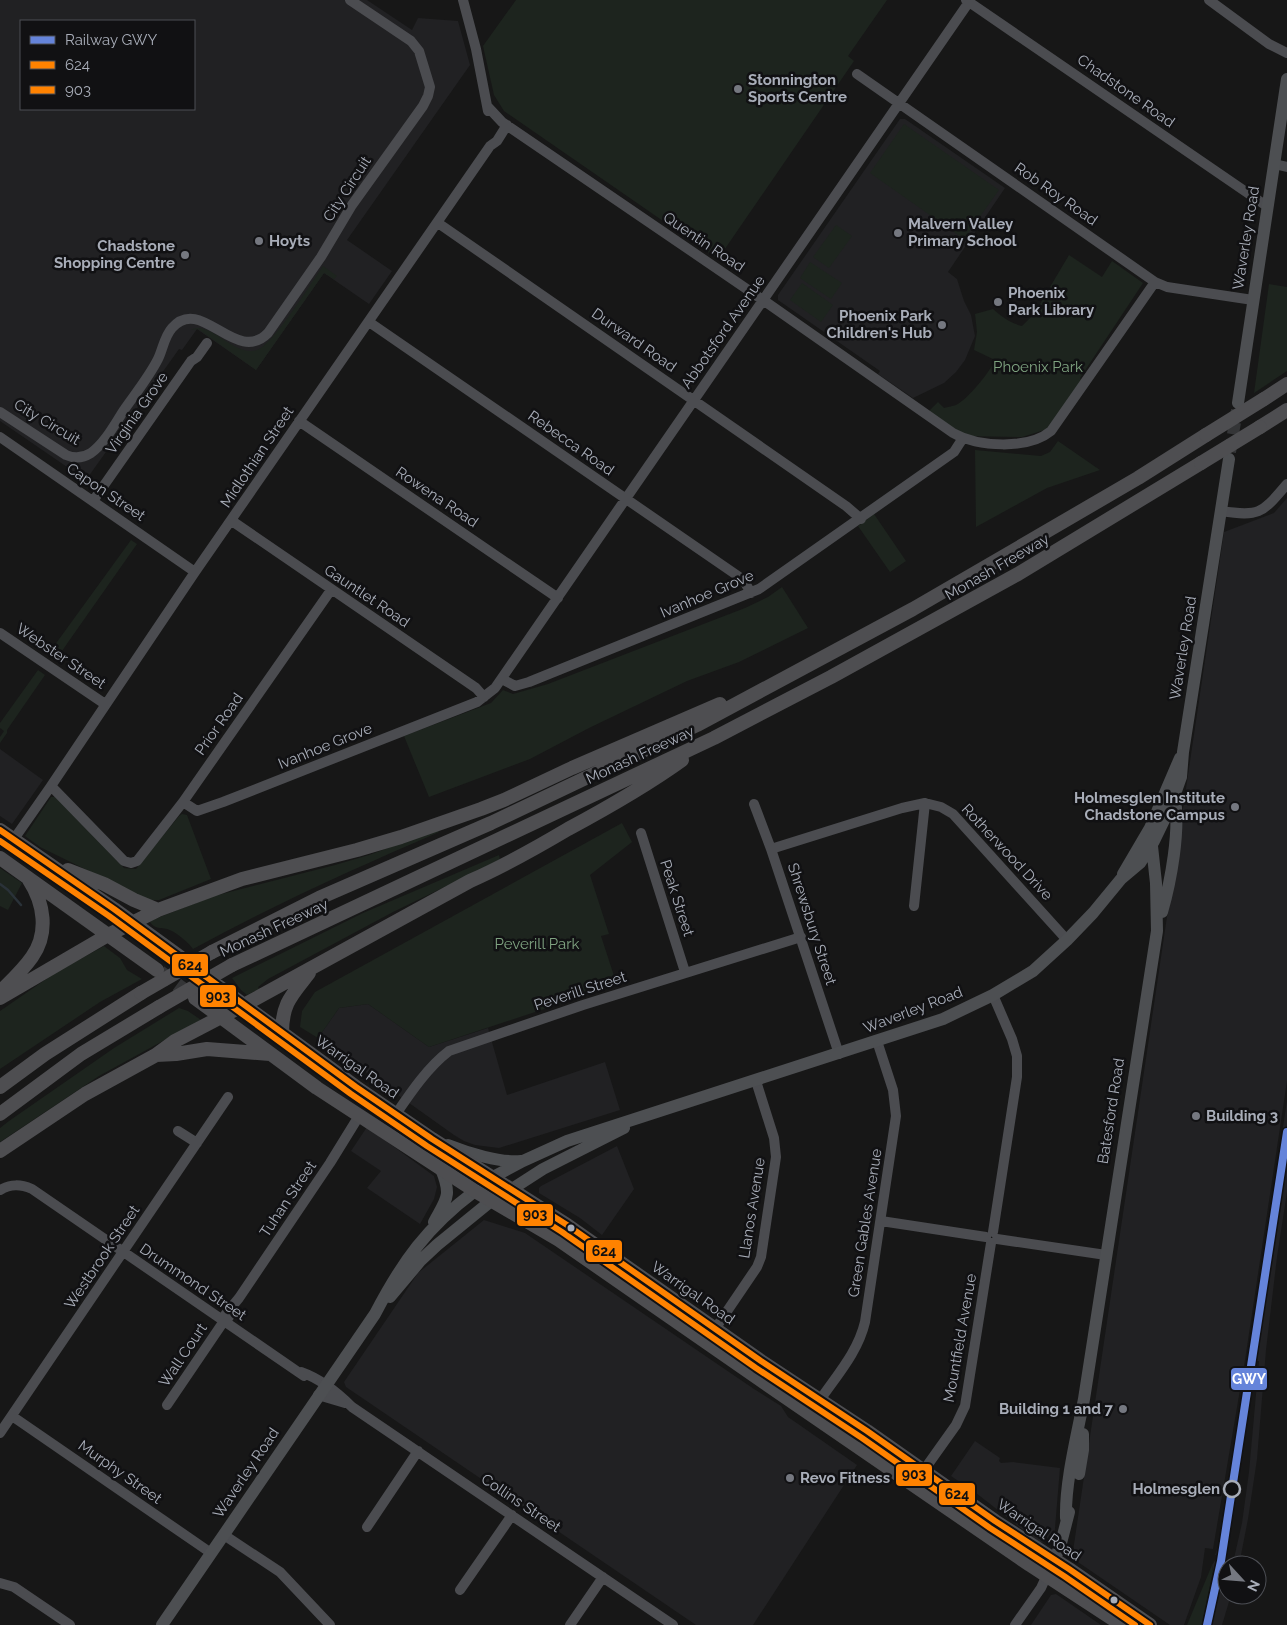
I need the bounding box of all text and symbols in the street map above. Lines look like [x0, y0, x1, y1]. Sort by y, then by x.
legend [20, 20, 195, 110]
text: Railway GWY [65, 31, 158, 49]
street label: Chadstone Road [1074, 51, 1178, 131]
text: 624 [65, 56, 90, 74]
place label: Stonnington Sports Centre [748, 71, 847, 106]
text: 903 [65, 81, 91, 99]
marker: Stonnington Sports Centre [732, 83, 744, 95]
street label: City Circuit [319, 153, 375, 225]
street label: Rob Roy Road [1011, 159, 1101, 229]
street label: Waverley Road [1229, 185, 1263, 291]
street label: Quentin Road [660, 208, 748, 276]
place label: Malvern Valley Primary School [908, 215, 1017, 250]
marker: Malvern Valley Primary School [892, 227, 904, 239]
place label: Hoyts [269, 232, 310, 250]
marker: Hoyts [253, 235, 265, 247]
place label: Chadstone Shopping Centre [54, 237, 175, 272]
marker: Chadstone Shopping Centre [179, 249, 191, 261]
street label: Abbotsford Avenue [677, 272, 769, 392]
place label: Phoenix Park Library [1008, 284, 1095, 319]
marker: Phoenix Park Library [992, 296, 1004, 308]
street label: Durward Road [588, 304, 680, 376]
place label: Phoenix Park Children's Hub [826, 307, 933, 342]
marker: Phoenix Park Children's Hub [936, 319, 948, 331]
park label: Phoenix Park [993, 358, 1083, 376]
street label: Virginia Grove [102, 368, 172, 457]
street label: City Circuit [11, 395, 83, 449]
street label: Midlothian Street [217, 403, 297, 511]
street label: Rebecca Road [525, 407, 617, 479]
street label: Capon Street [63, 459, 149, 525]
street label: Rowena Road [392, 463, 482, 531]
street label: Monash Freeway [942, 530, 1052, 604]
street label: Gauntlet Road [321, 561, 413, 631]
street label: Ivanhoe Grove [658, 566, 757, 622]
street label: Waverley Road [1166, 595, 1200, 701]
street label: Webster Street [13, 619, 109, 693]
street label: Prior Road [191, 690, 247, 758]
street label: Ivanhoe Grove [275, 719, 375, 773]
street label: Monash Freeway [583, 722, 697, 788]
place label: Holmesglen Institute Chadstone Campus [1074, 789, 1225, 824]
street label: Rotherwood Drive [958, 800, 1056, 904]
marker: Holmesglen Institute Chadstone Campus [1229, 801, 1241, 813]
street label: Peak Street [656, 857, 698, 939]
street label: Shrewsbury Street [784, 861, 840, 987]
street label: Monash Freeway [217, 895, 331, 961]
park label: Peverill Park [494, 935, 580, 953]
line badge: 624 [171, 953, 209, 977]
text: 624 [178, 957, 202, 973]
street label: Peverill Street [532, 968, 628, 1014]
street label: Waverley Road [861, 983, 965, 1037]
line badge: 903 [199, 984, 237, 1008]
text: 903 [206, 988, 231, 1004]
street label: Warrigal Road [312, 1032, 402, 1102]
street label: Batesford Road [1094, 1057, 1128, 1165]
place label: Building 3 [1206, 1107, 1278, 1125]
marker: Building 3 [1190, 1110, 1202, 1122]
street label: Green Gables Avenue [844, 1147, 886, 1299]
street label: Llanos Avenue [735, 1156, 769, 1260]
street label: Tuhan Street [256, 1158, 320, 1240]
street label: Westbrook Street [61, 1202, 143, 1312]
line badge: 903 [516, 1203, 554, 1227]
text: 903 [523, 1206, 548, 1222]
unlabelled marker [566, 1223, 576, 1233]
line badge: 624 [585, 1239, 623, 1263]
street label: Drummond Street [136, 1240, 250, 1324]
text: 624 [592, 1243, 616, 1259]
street label: Warrigal Road [648, 1258, 738, 1328]
street label: Mountfield Avenue [940, 1272, 980, 1404]
street label: Wall Court [155, 1320, 211, 1390]
line badge: GWY [1230, 1367, 1268, 1391]
text: GWY [1232, 1371, 1267, 1387]
place label: Building 1 and 7 [999, 1400, 1114, 1418]
marker: Building 1 and 7 [1117, 1403, 1129, 1415]
street label: Waverley Road [209, 1425, 283, 1521]
street label: Murphy Street [75, 1436, 165, 1508]
line badge: 903 [895, 1463, 933, 1487]
text: 903 [902, 1466, 927, 1482]
place label: Revo Fitness [800, 1469, 890, 1487]
street label: Collins Street [478, 1470, 564, 1536]
marker: Revo Fitness [784, 1472, 796, 1484]
place label: Holmesglen [1132, 1480, 1220, 1498]
marker: Holmesglen [1223, 1480, 1241, 1498]
line badge: 624 [938, 1482, 976, 1506]
text: 624 [945, 1486, 969, 1502]
street label: Warrigal Road [993, 1495, 1085, 1565]
north arrow [1217, 1555, 1267, 1605]
text: N [1244, 1577, 1263, 1594]
unlabelled marker [1109, 1595, 1119, 1605]

